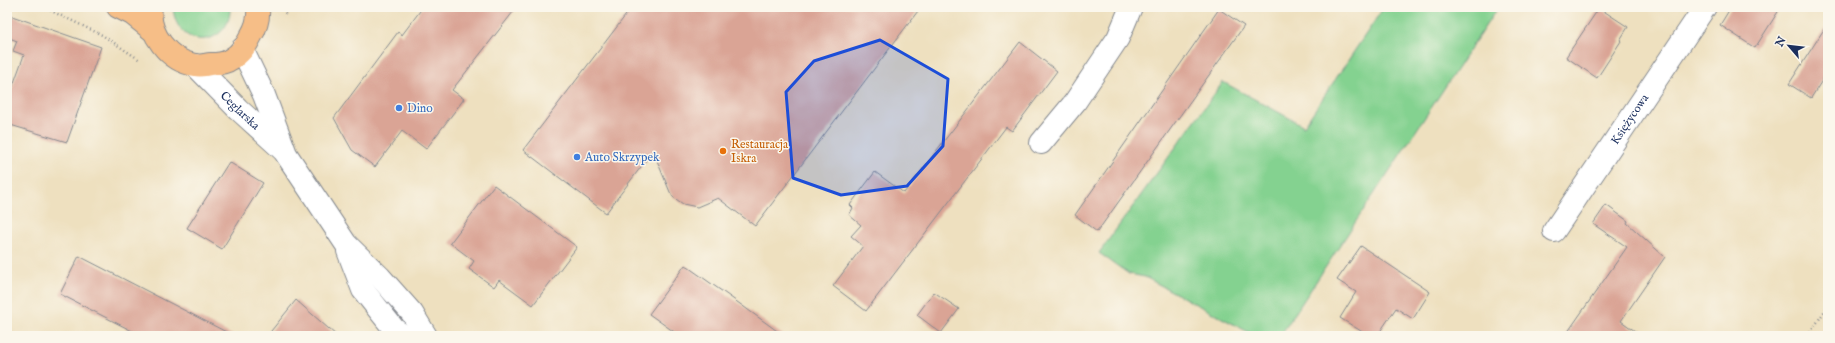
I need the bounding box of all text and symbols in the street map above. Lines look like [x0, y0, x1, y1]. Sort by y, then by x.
north arrow [1769, 26, 1809, 66]
text: N [1772, 34, 1790, 50]
street label: Ceglarska [217, 88, 264, 133]
street label: Księżycowa [1607, 90, 1652, 147]
place label: Dino [407, 101, 433, 116]
marker: Dino [394, 103, 404, 113]
place label: Restauracja Iskra [731, 137, 789, 166]
marker: Restauracja Iskra [718, 146, 728, 156]
place label: Auto Skrzypek [584, 150, 660, 166]
marker: Auto Skrzypek [572, 152, 582, 162]

